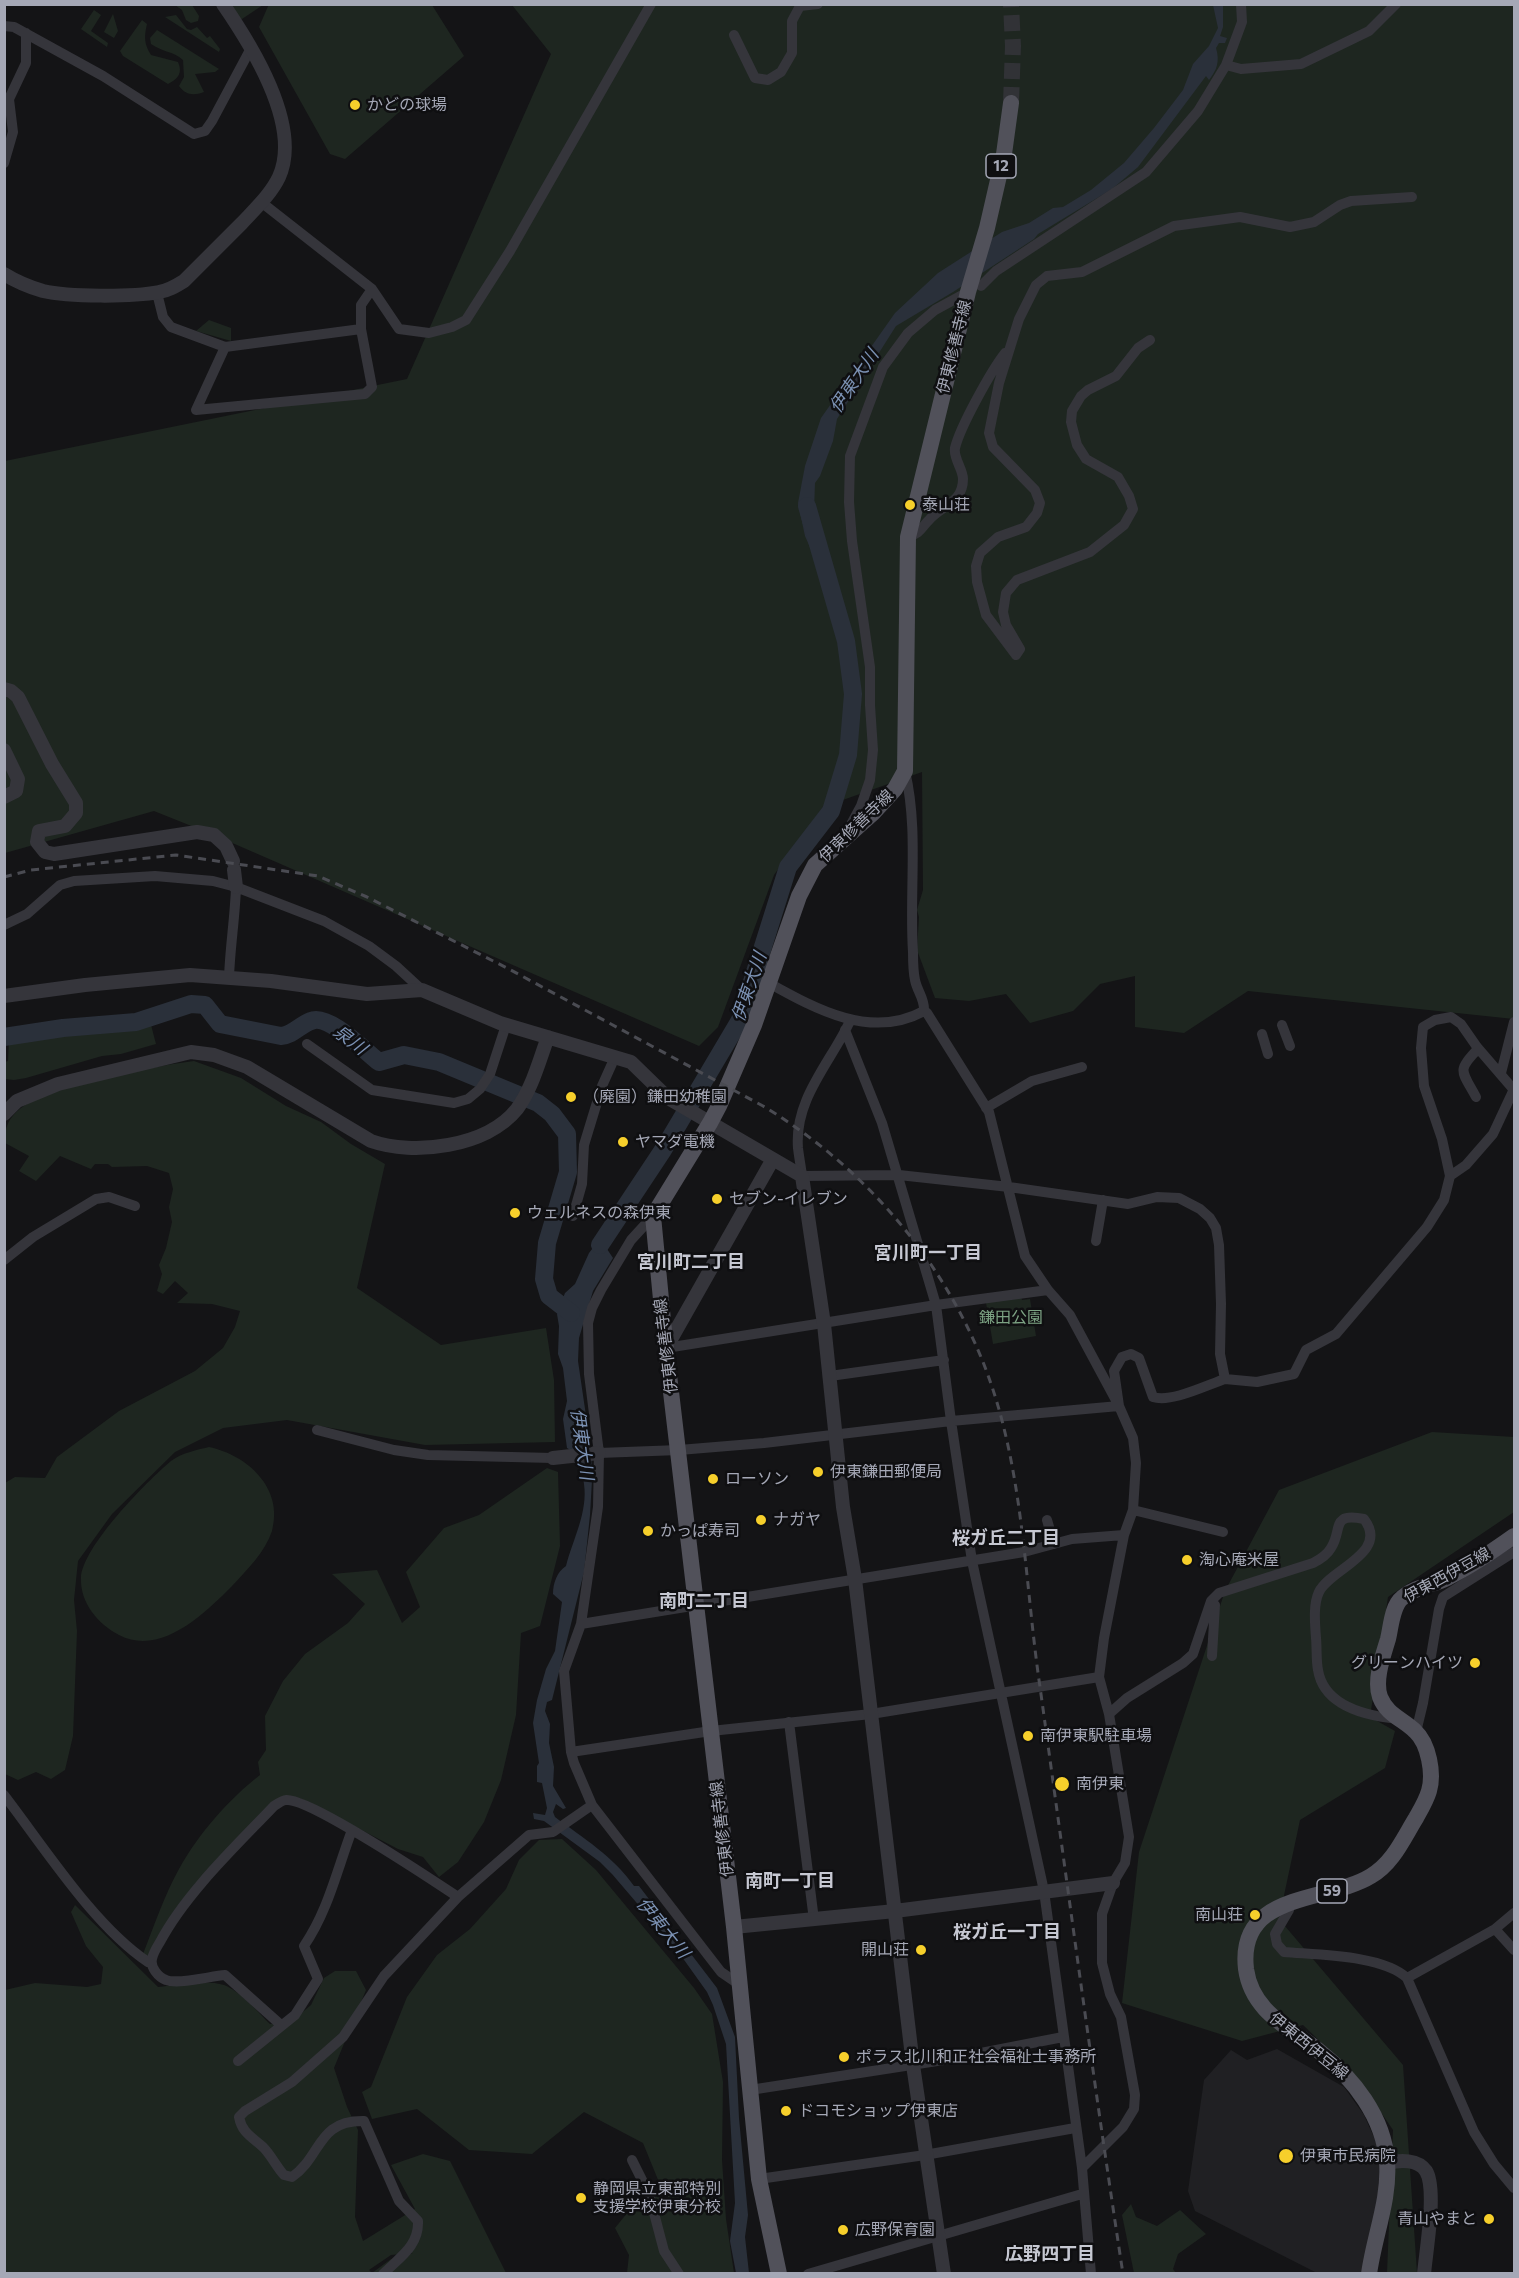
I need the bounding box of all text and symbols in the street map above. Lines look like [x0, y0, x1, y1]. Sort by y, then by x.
place label: かどの球場 [367, 95, 447, 115]
marker: かどの球場 [348, 98, 362, 112]
road number: 12 [986, 154, 1016, 178]
street label: 伊東修善寺線 [933, 298, 975, 396]
water label: 伊東大川 [825, 345, 883, 417]
place label: 泰山荘 [922, 495, 970, 515]
marker: 泰山荘 [903, 498, 917, 512]
street label: 伊東修善寺線 [815, 786, 897, 866]
water label: 伊東大川 [727, 949, 771, 1025]
water label: 泉川 [329, 1021, 371, 1059]
place label: （廃園）鎌田幼稚園 [583, 1087, 727, 1107]
marker: （廃園）鎌田幼稚園 [564, 1090, 578, 1104]
place label: ヤマダ電機 [635, 1132, 715, 1152]
marker: ヤマダ電機 [616, 1135, 630, 1149]
place label: セブン-イレブン [729, 1189, 848, 1209]
marker: セブン-イレブン [710, 1192, 724, 1206]
place label: ウェルネスの森伊東 [527, 1203, 671, 1223]
marker: ウェルネスの森伊東 [508, 1206, 522, 1220]
district label: 宮川町一丁目 [874, 1242, 982, 1264]
district label: 宮川町二丁目 [637, 1251, 745, 1273]
street label: 伊東修善寺線 [651, 1297, 681, 1395]
park label: 鎌田公園 [979, 1308, 1043, 1328]
water label: 伊東大川 [566, 1407, 598, 1481]
place label: 伊東鎌田郵便局 [830, 1462, 942, 1482]
marker: 伊東鎌田郵便局 [811, 1465, 825, 1479]
place label: ローソン [725, 1469, 789, 1489]
marker: ローソン [706, 1472, 720, 1486]
place label: ナガヤ [773, 1510, 821, 1530]
marker: ナガヤ [754, 1513, 768, 1527]
place label: かっぱ寿司 [660, 1521, 740, 1541]
marker: かっぱ寿司 [641, 1524, 655, 1538]
district label: 桜ガ丘二丁目 [952, 1527, 1060, 1549]
street label: 伊東西伊豆線 [1400, 1543, 1494, 1607]
place label: 淘心庵米屋 [1199, 1550, 1279, 1570]
marker: 淘心庵米屋 [1180, 1553, 1194, 1567]
district label: 南町二丁目 [659, 1590, 749, 1612]
place label: グリーンハイツ [1351, 1653, 1463, 1673]
marker: グリーンハイツ [1468, 1656, 1482, 1670]
place label: 南伊東駅駐車場 [1040, 1726, 1152, 1746]
marker: 南伊東駅駐車場 [1021, 1729, 1035, 1743]
place label: 南伊東 [1076, 1774, 1124, 1794]
marker: 南伊東 [1053, 1775, 1071, 1793]
street label: 伊東修善寺線 [707, 1780, 737, 1878]
district label: 南町一丁目 [745, 1870, 835, 1892]
road number: 59 [1317, 1879, 1347, 1903]
water label: 伊東大川 [632, 1893, 694, 1963]
place label: 南山荘 [1195, 1905, 1243, 1925]
marker: 南山荘 [1248, 1908, 1262, 1922]
district label: 桜ガ丘一丁目 [953, 1921, 1061, 1943]
place label: 開山荘 [861, 1940, 909, 1960]
marker: 開山荘 [914, 1943, 928, 1957]
street label: 伊東西伊豆線 [1266, 2008, 1352, 2084]
place label: ポラス北川和正社会福祉士事務所 [856, 2047, 1096, 2067]
marker: ポラス北川和正社会福祉士事務所 [837, 2050, 851, 2064]
place label: ドコモショップ伊東店 [798, 2101, 958, 2121]
marker: ドコモショップ伊東店 [779, 2104, 793, 2118]
place label: 伊東市民病院 [1300, 2146, 1396, 2166]
marker: 伊東市民病院 [1277, 2147, 1295, 2165]
place label: 静岡県立東部特別 支援学校伊東分校 [593, 2179, 721, 2217]
marker: 静岡県立東部特別 支援学校伊東分校 [574, 2191, 588, 2205]
place label: 青山やまと [1397, 2209, 1477, 2229]
marker: 青山やまと [1482, 2212, 1496, 2226]
place label: 広野保育園 [855, 2220, 935, 2240]
marker: 広野保育園 [836, 2223, 850, 2237]
district label: 広野四丁目 [1005, 2243, 1095, 2265]

